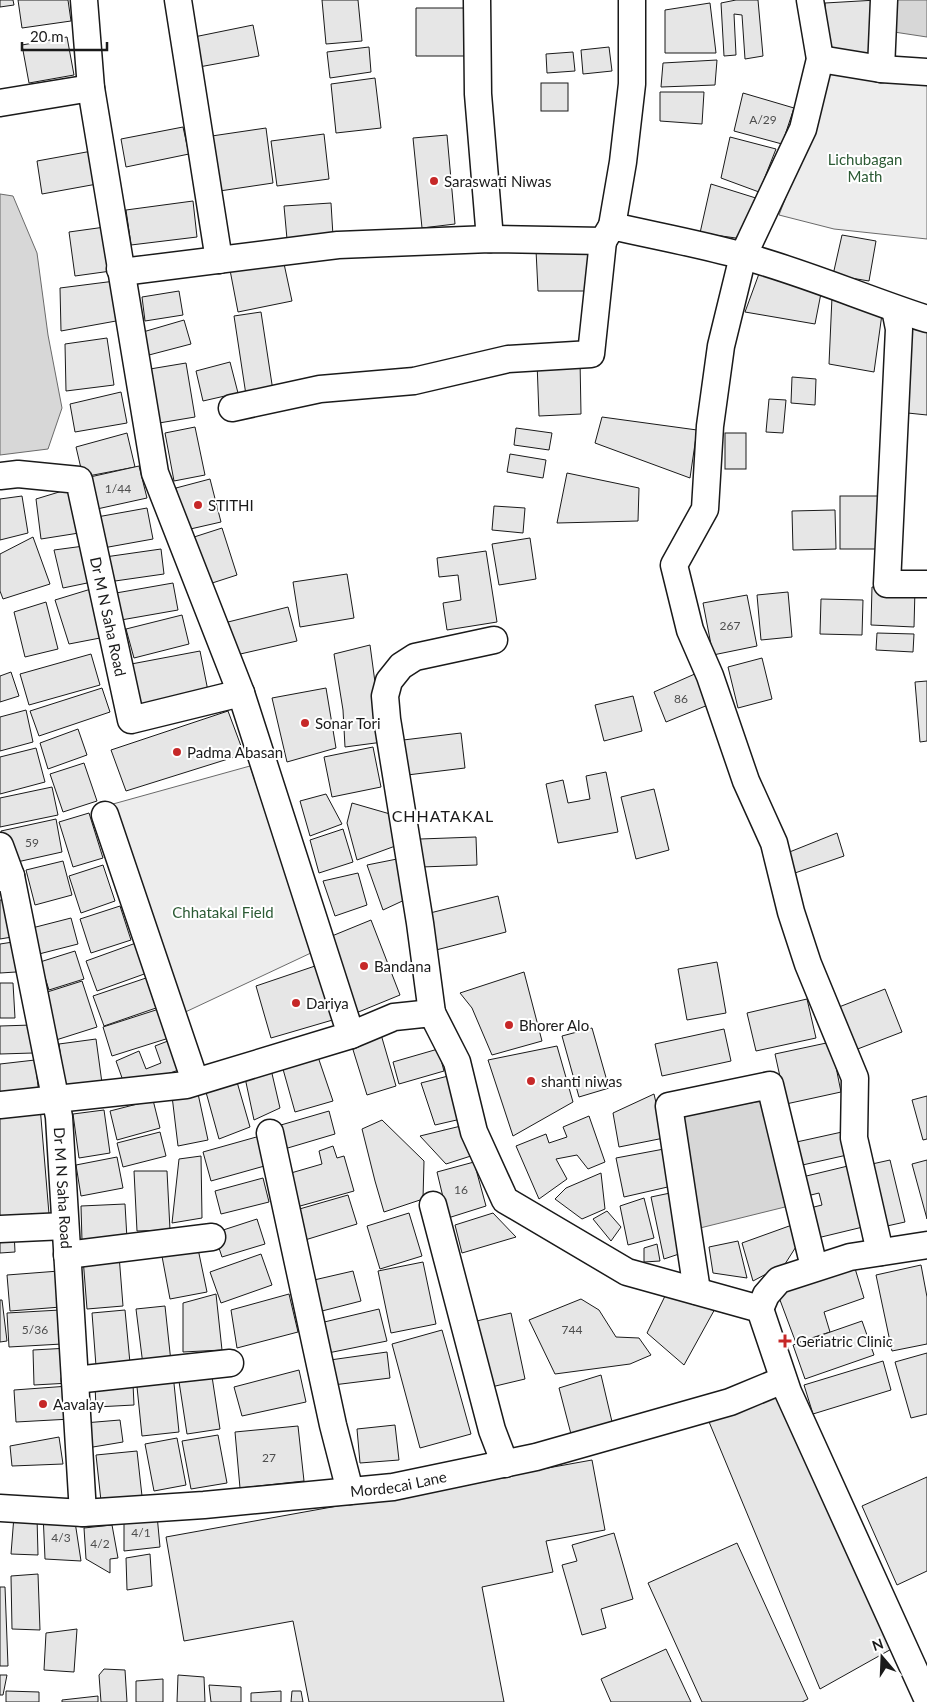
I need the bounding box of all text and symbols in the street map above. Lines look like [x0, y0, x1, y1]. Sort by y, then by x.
scale bar [22, 20, 108, 52]
text: 20 m [30, 27, 64, 45]
house number: A/29 [749, 112, 777, 127]
park label: Lichubagan Math [828, 150, 902, 185]
place label: Saraswati Niwas [444, 172, 552, 190]
marker: Saraswati Niwas [428, 175, 440, 187]
house number: 1/44 [105, 481, 131, 496]
place label: STITHI [208, 496, 254, 514]
marker: STITHI [192, 499, 204, 511]
street label: Dr M N Saha Road [87, 555, 130, 678]
house number: 267 [720, 618, 740, 633]
house number: 86 [674, 691, 688, 706]
place label: Sonar Tori [315, 714, 381, 732]
marker: Sonar Tori [299, 717, 311, 729]
place label: Padma Abasan [187, 743, 283, 761]
marker: Padma Abasan [171, 746, 183, 758]
district label: CHHATAKAL [392, 806, 494, 825]
house number: 59 [25, 835, 39, 850]
park label: Chhatakal Field [172, 903, 274, 921]
place label: Bandana [374, 957, 431, 975]
marker: Bandana [358, 960, 370, 972]
place label: Dariya [306, 994, 349, 1012]
marker: Dariya [290, 997, 302, 1009]
place label: Bhorer Alo [519, 1016, 589, 1034]
marker: Bhorer Alo [503, 1019, 515, 1031]
place label: shanti niwas [541, 1072, 622, 1090]
marker: shanti niwas [525, 1075, 537, 1087]
street label: Dr M N Saha Road [51, 1127, 76, 1249]
house number: 16 [454, 1182, 468, 1197]
house number: 5/36 [22, 1322, 48, 1337]
house number: 744 [562, 1322, 582, 1337]
place label: Geriatric Clinic [796, 1332, 893, 1350]
marker: Geriatric Clinic [778, 1334, 792, 1348]
place label: Aavalay [53, 1395, 104, 1413]
marker: Aavalay [37, 1398, 49, 1410]
house number: 27 [262, 1450, 276, 1465]
street label: Mordecai Lane [349, 1467, 448, 1500]
house number: 4/1 [131, 1525, 151, 1540]
house number: 4/3 [51, 1530, 71, 1545]
house number: 4/2 [90, 1536, 110, 1551]
north arrow [857, 1632, 907, 1682]
text: N [870, 1634, 885, 1654]

